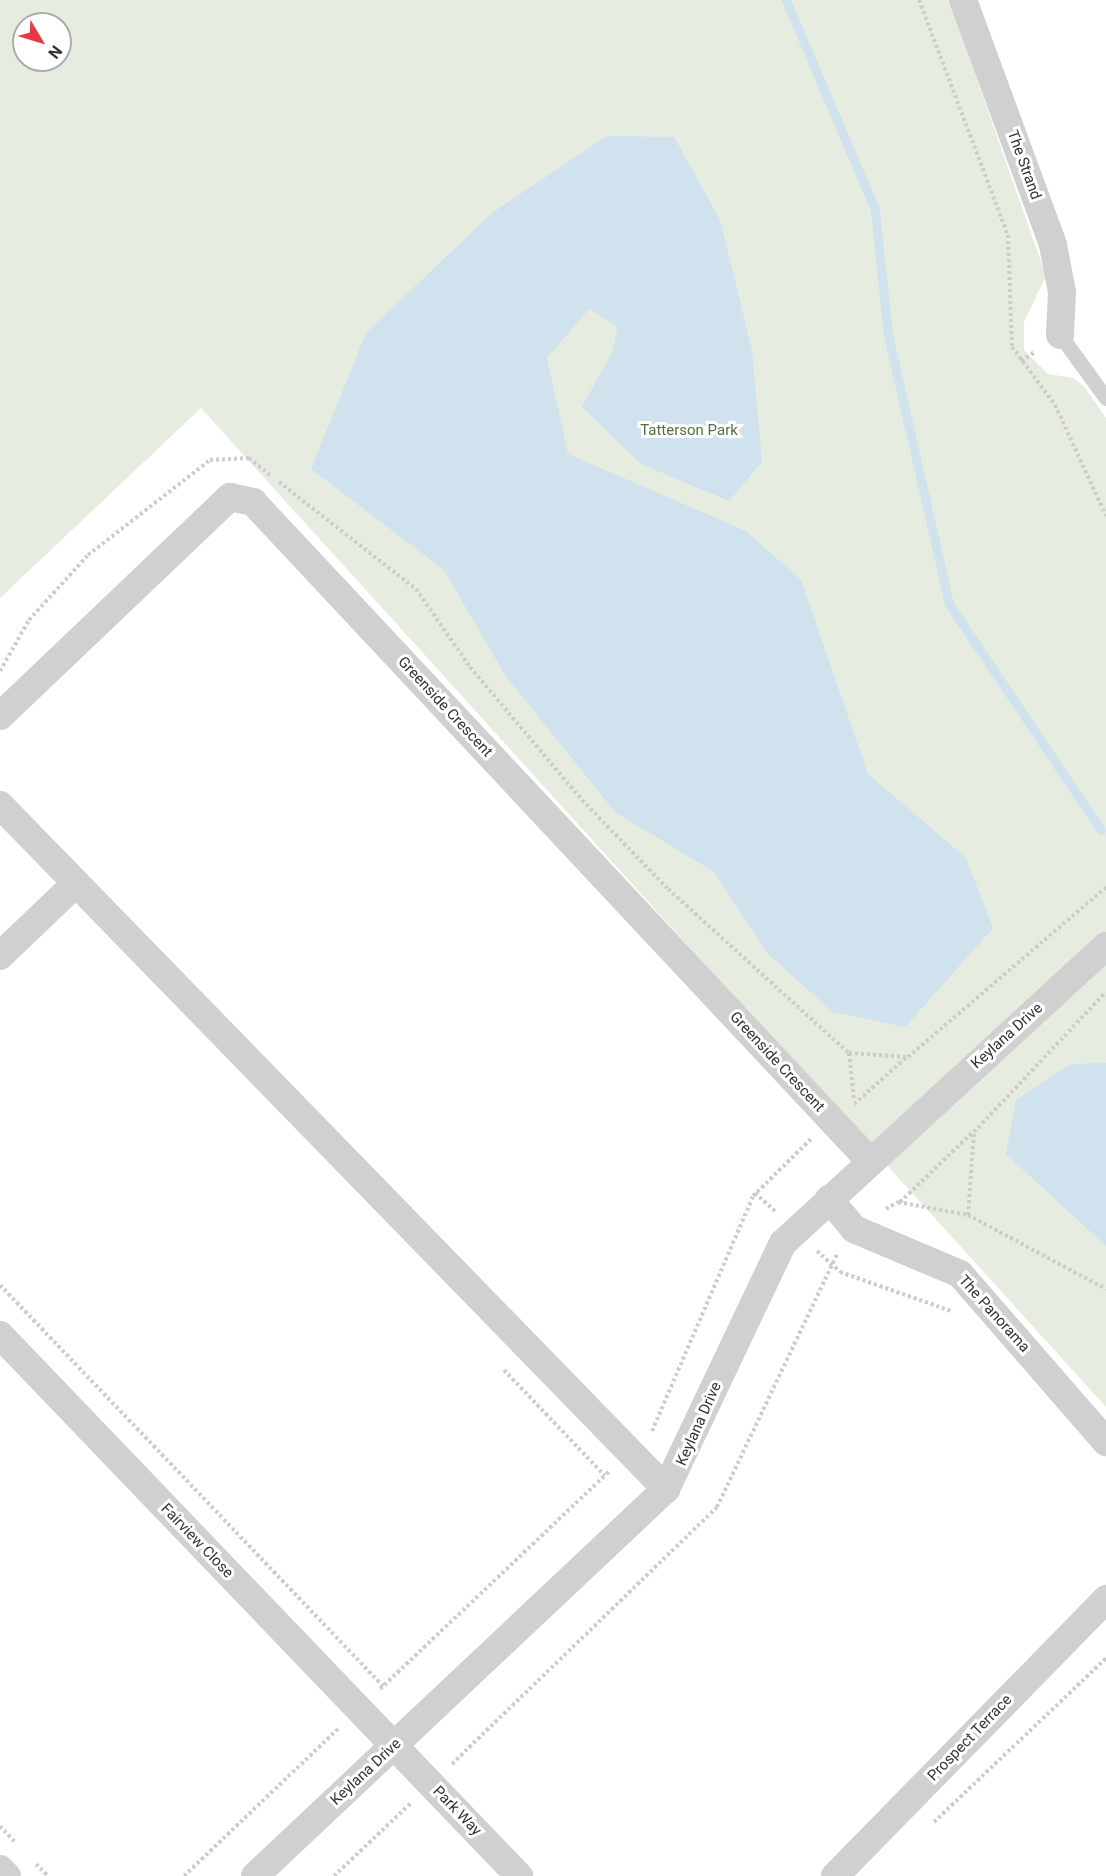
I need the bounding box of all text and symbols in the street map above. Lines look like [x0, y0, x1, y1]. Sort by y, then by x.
north arrow [12, 12, 72, 72]
text: N [44, 42, 66, 62]
street label: The Strand [1003, 128, 1045, 202]
park label: Tatterson Park [640, 422, 738, 440]
street label: Greenside Crescent [394, 653, 496, 761]
street label: Keylana Drive [968, 999, 1046, 1073]
street label: Greenside Crescent [726, 1008, 828, 1116]
street label: The Panorama [955, 1272, 1033, 1356]
street label: Keylana Drive [673, 1379, 725, 1469]
street label: Fairview Close [157, 1500, 237, 1582]
street label: Prospect Terrace [924, 1691, 1016, 1785]
street label: Keylana Drive [327, 1735, 405, 1809]
street label: Park Way [429, 1782, 485, 1840]

